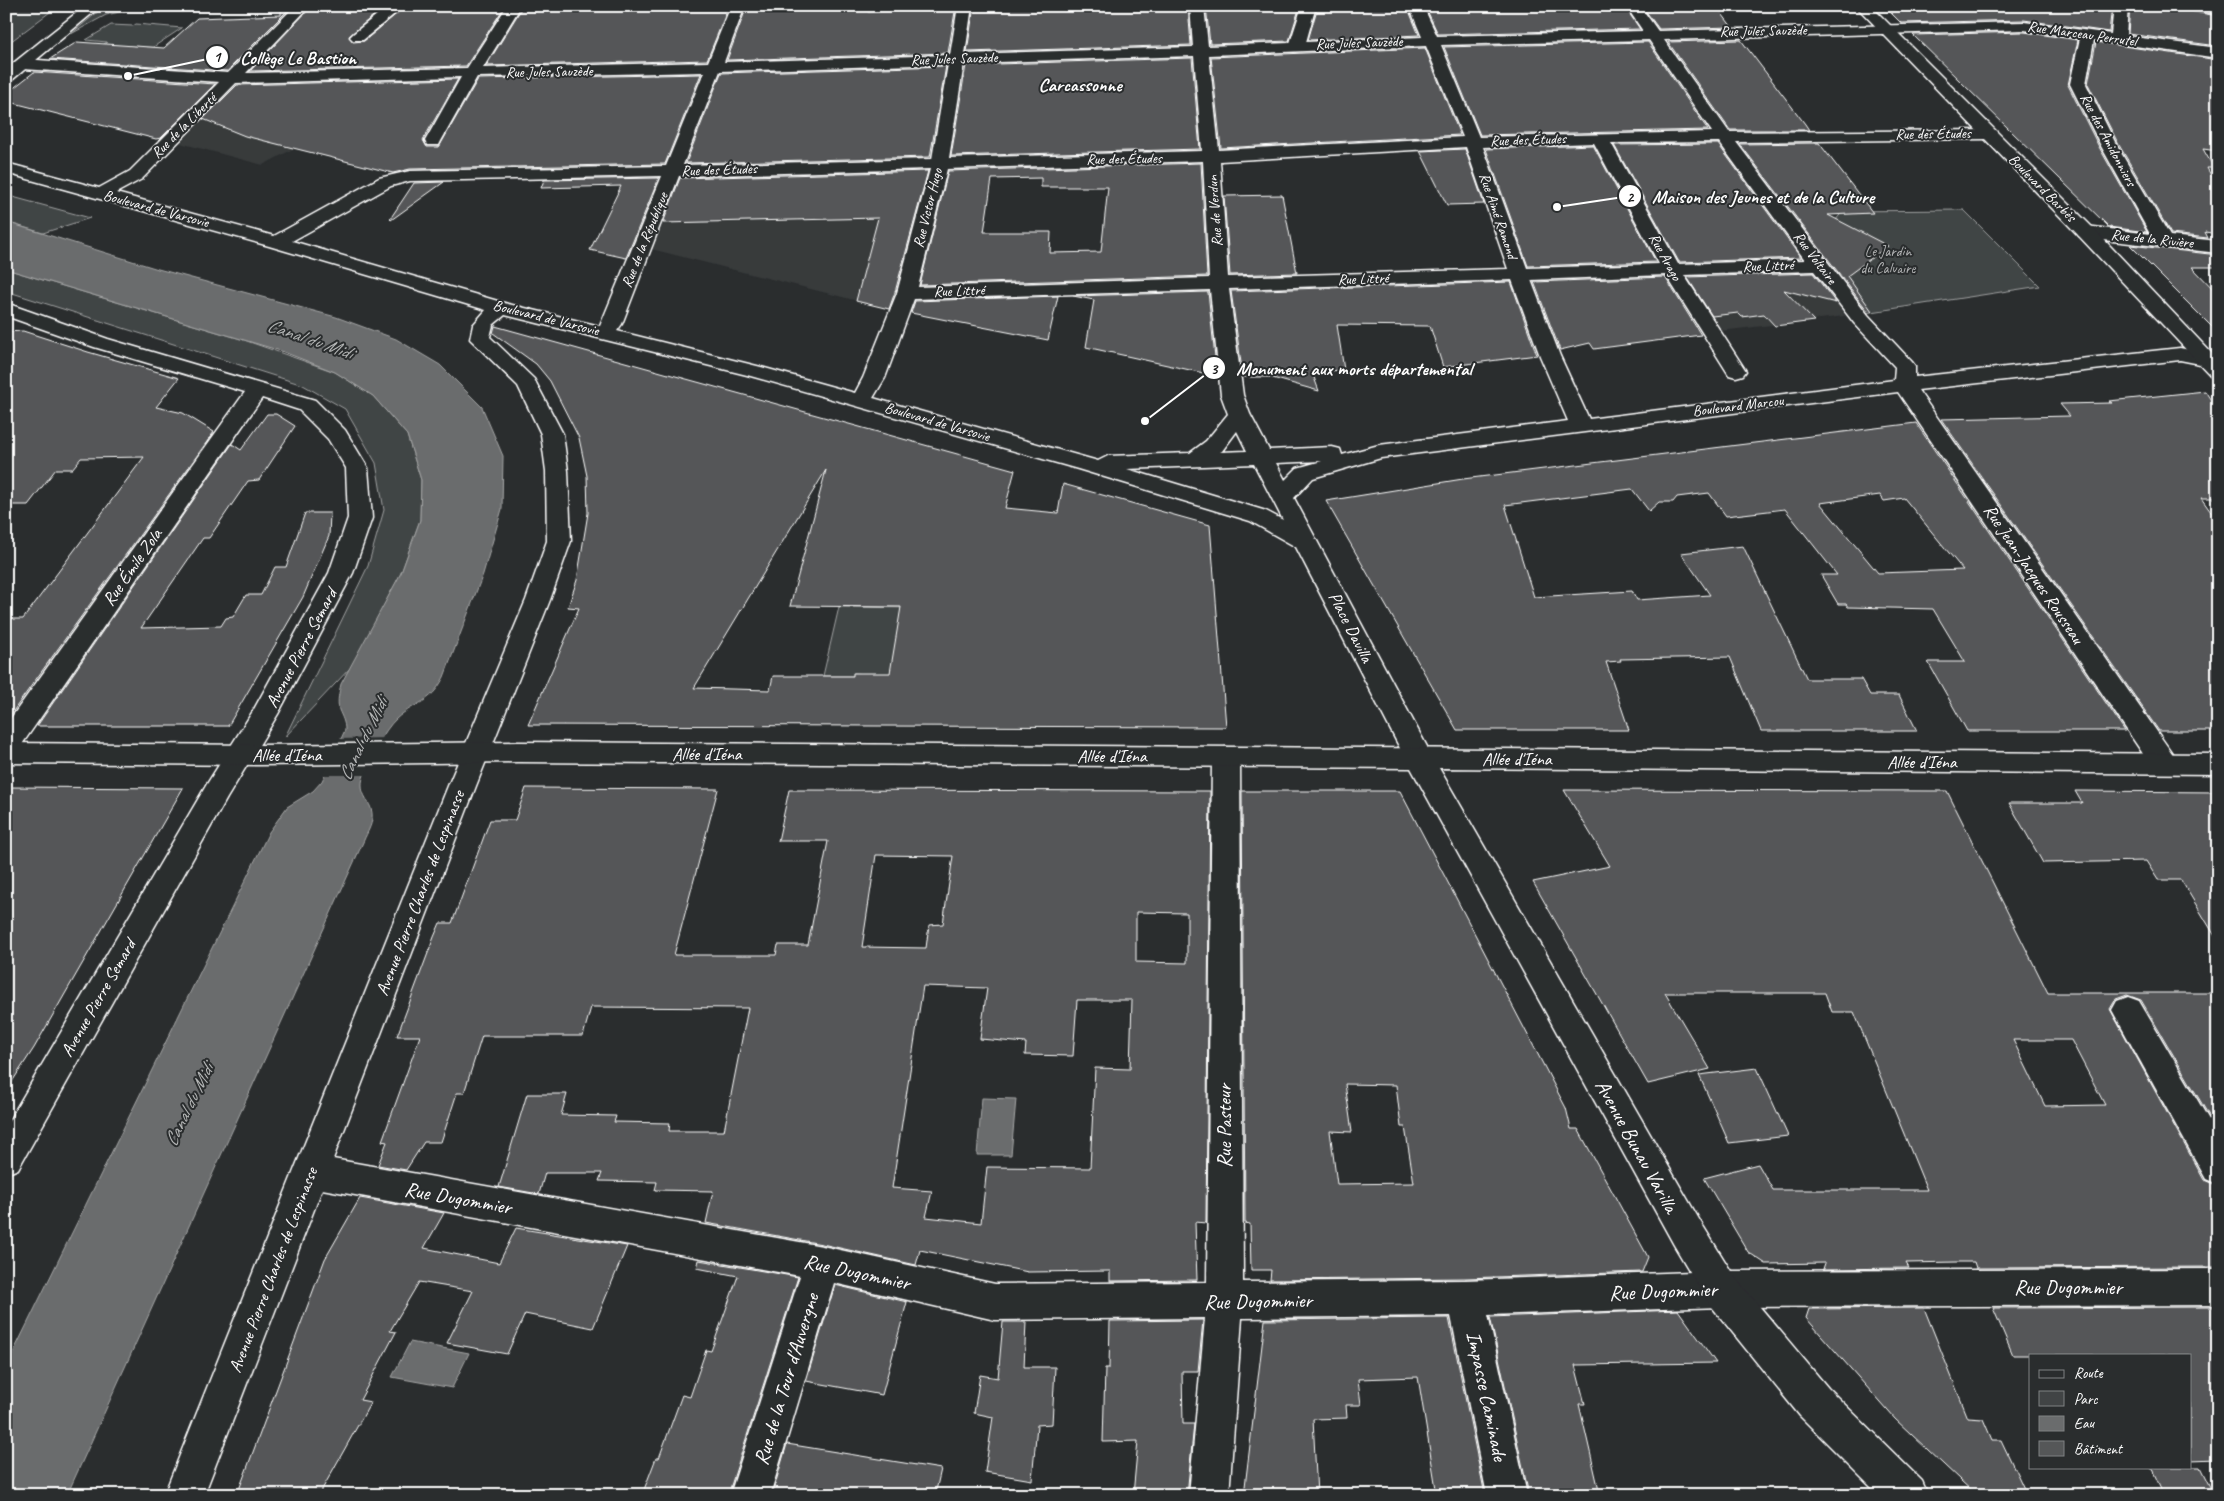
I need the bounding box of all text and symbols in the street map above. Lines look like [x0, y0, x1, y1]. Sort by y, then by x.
street label: Rue Marceau Perrutel [2026, 17, 2140, 51]
street label: Rue Jules Sauzède [1719, 21, 1808, 41]
street label: Rue Jules Sauzède [1315, 32, 1404, 54]
callout: Collège Le Bastion [204, 40, 366, 74]
text: Collège Le Bastion [240, 46, 357, 70]
text: 1 [214, 48, 223, 67]
street label: Rue Jules Sauzède [910, 48, 999, 70]
street label: Rue Jules Sauzède [505, 62, 594, 82]
district label: Carcassonne [1039, 73, 1123, 97]
street label: Rue de la Liberté [147, 88, 222, 163]
street label: Rue des Amidonniers [2075, 90, 2141, 192]
street label: Rue des Études [1895, 124, 1973, 144]
street label: Rue des Études [1490, 129, 1568, 151]
street label: Rue des Études [1086, 149, 1164, 169]
street label: Boulevard Barbès [2004, 150, 2081, 227]
street label: Rue des Études [681, 159, 759, 181]
street label: Rue Victor Hugo [909, 166, 947, 250]
street label: Rue Aimé Ramond [1474, 170, 1522, 263]
street label: Rue de Verdun [1203, 173, 1227, 247]
callout: Maison des Jeunes et de la Culture [1617, 179, 1884, 213]
text: Maison des Jeunes et de la Culture [1652, 185, 1876, 209]
street label: Boulevard de Varsovie [101, 186, 212, 232]
text: 2 [1627, 188, 1635, 207]
street label: Rue de la République [617, 189, 673, 290]
street label: Rue de la Rivière [2110, 225, 2195, 253]
street label: Rue Voltaire [1789, 228, 1842, 289]
street label: Rue Arago [1644, 230, 1686, 285]
park label: Le Jardin du Calvaire [1861, 242, 1916, 278]
street label: Rue Littré [1742, 256, 1796, 276]
street label: Rue Littré [1337, 269, 1391, 289]
street label: Rue Littré [933, 281, 987, 301]
street label: Boulevard de Varsovie [491, 296, 602, 341]
water label: Canal du Midi [264, 313, 360, 366]
callout: Monument aux morts départemental [1201, 351, 1482, 385]
text: Monument aux morts départemental [1236, 357, 1475, 381]
text: 3 [1211, 360, 1219, 379]
street label: Boulevard Marcou [1692, 391, 1786, 421]
street label: Boulevard de Varsovie [882, 398, 993, 446]
street label: Rue Jean-Jacques Rousseau [1979, 500, 2090, 649]
street label: Rue Émile Zola [97, 523, 167, 610]
street label: Avenue Pierre Semard [260, 582, 343, 711]
street label: Place Davilla [1324, 588, 1379, 668]
water label: Canal du Midi [333, 690, 395, 784]
street label: Allée d'Iéna [672, 743, 743, 765]
street label: Allée d'Iéna [252, 744, 323, 766]
street label: Allée d'Iéna [1077, 745, 1148, 767]
street label: Allée d'Iéna [1482, 748, 1553, 770]
street label: Allée d'Iéna [1887, 751, 1958, 773]
street label: Avenue Pierre Charles de Lespinasse [371, 786, 470, 999]
street label: Avenue Pierre Semard [56, 933, 142, 1061]
water label: Canal du Midi [159, 1056, 221, 1150]
street label: Avenue Bunau Varilla [1590, 1075, 1686, 1219]
street label: Rue Pasteur [1211, 1083, 1237, 1168]
street label: Avenue Pierre Charles de Lespinasse [224, 1163, 323, 1376]
street label: Rue Dugommier [403, 1176, 516, 1221]
street label: Rue Dugommier [801, 1248, 915, 1296]
street label: Rue Dugommier [2014, 1274, 2124, 1300]
street label: Rue Dugommier [1609, 1276, 1720, 1306]
street label: Rue Dugommier [1204, 1287, 1315, 1315]
street label: Rue de la Tour d'Auvergne [748, 1289, 825, 1468]
street label: Impasse Caminade [1461, 1329, 1514, 1464]
legend [2029, 1354, 2192, 1468]
text: Route [2074, 1364, 2104, 1383]
text: Parc [2074, 1390, 2098, 1409]
text: Eau [2074, 1414, 2095, 1433]
text: Bâtiment [2074, 1440, 2124, 1459]

